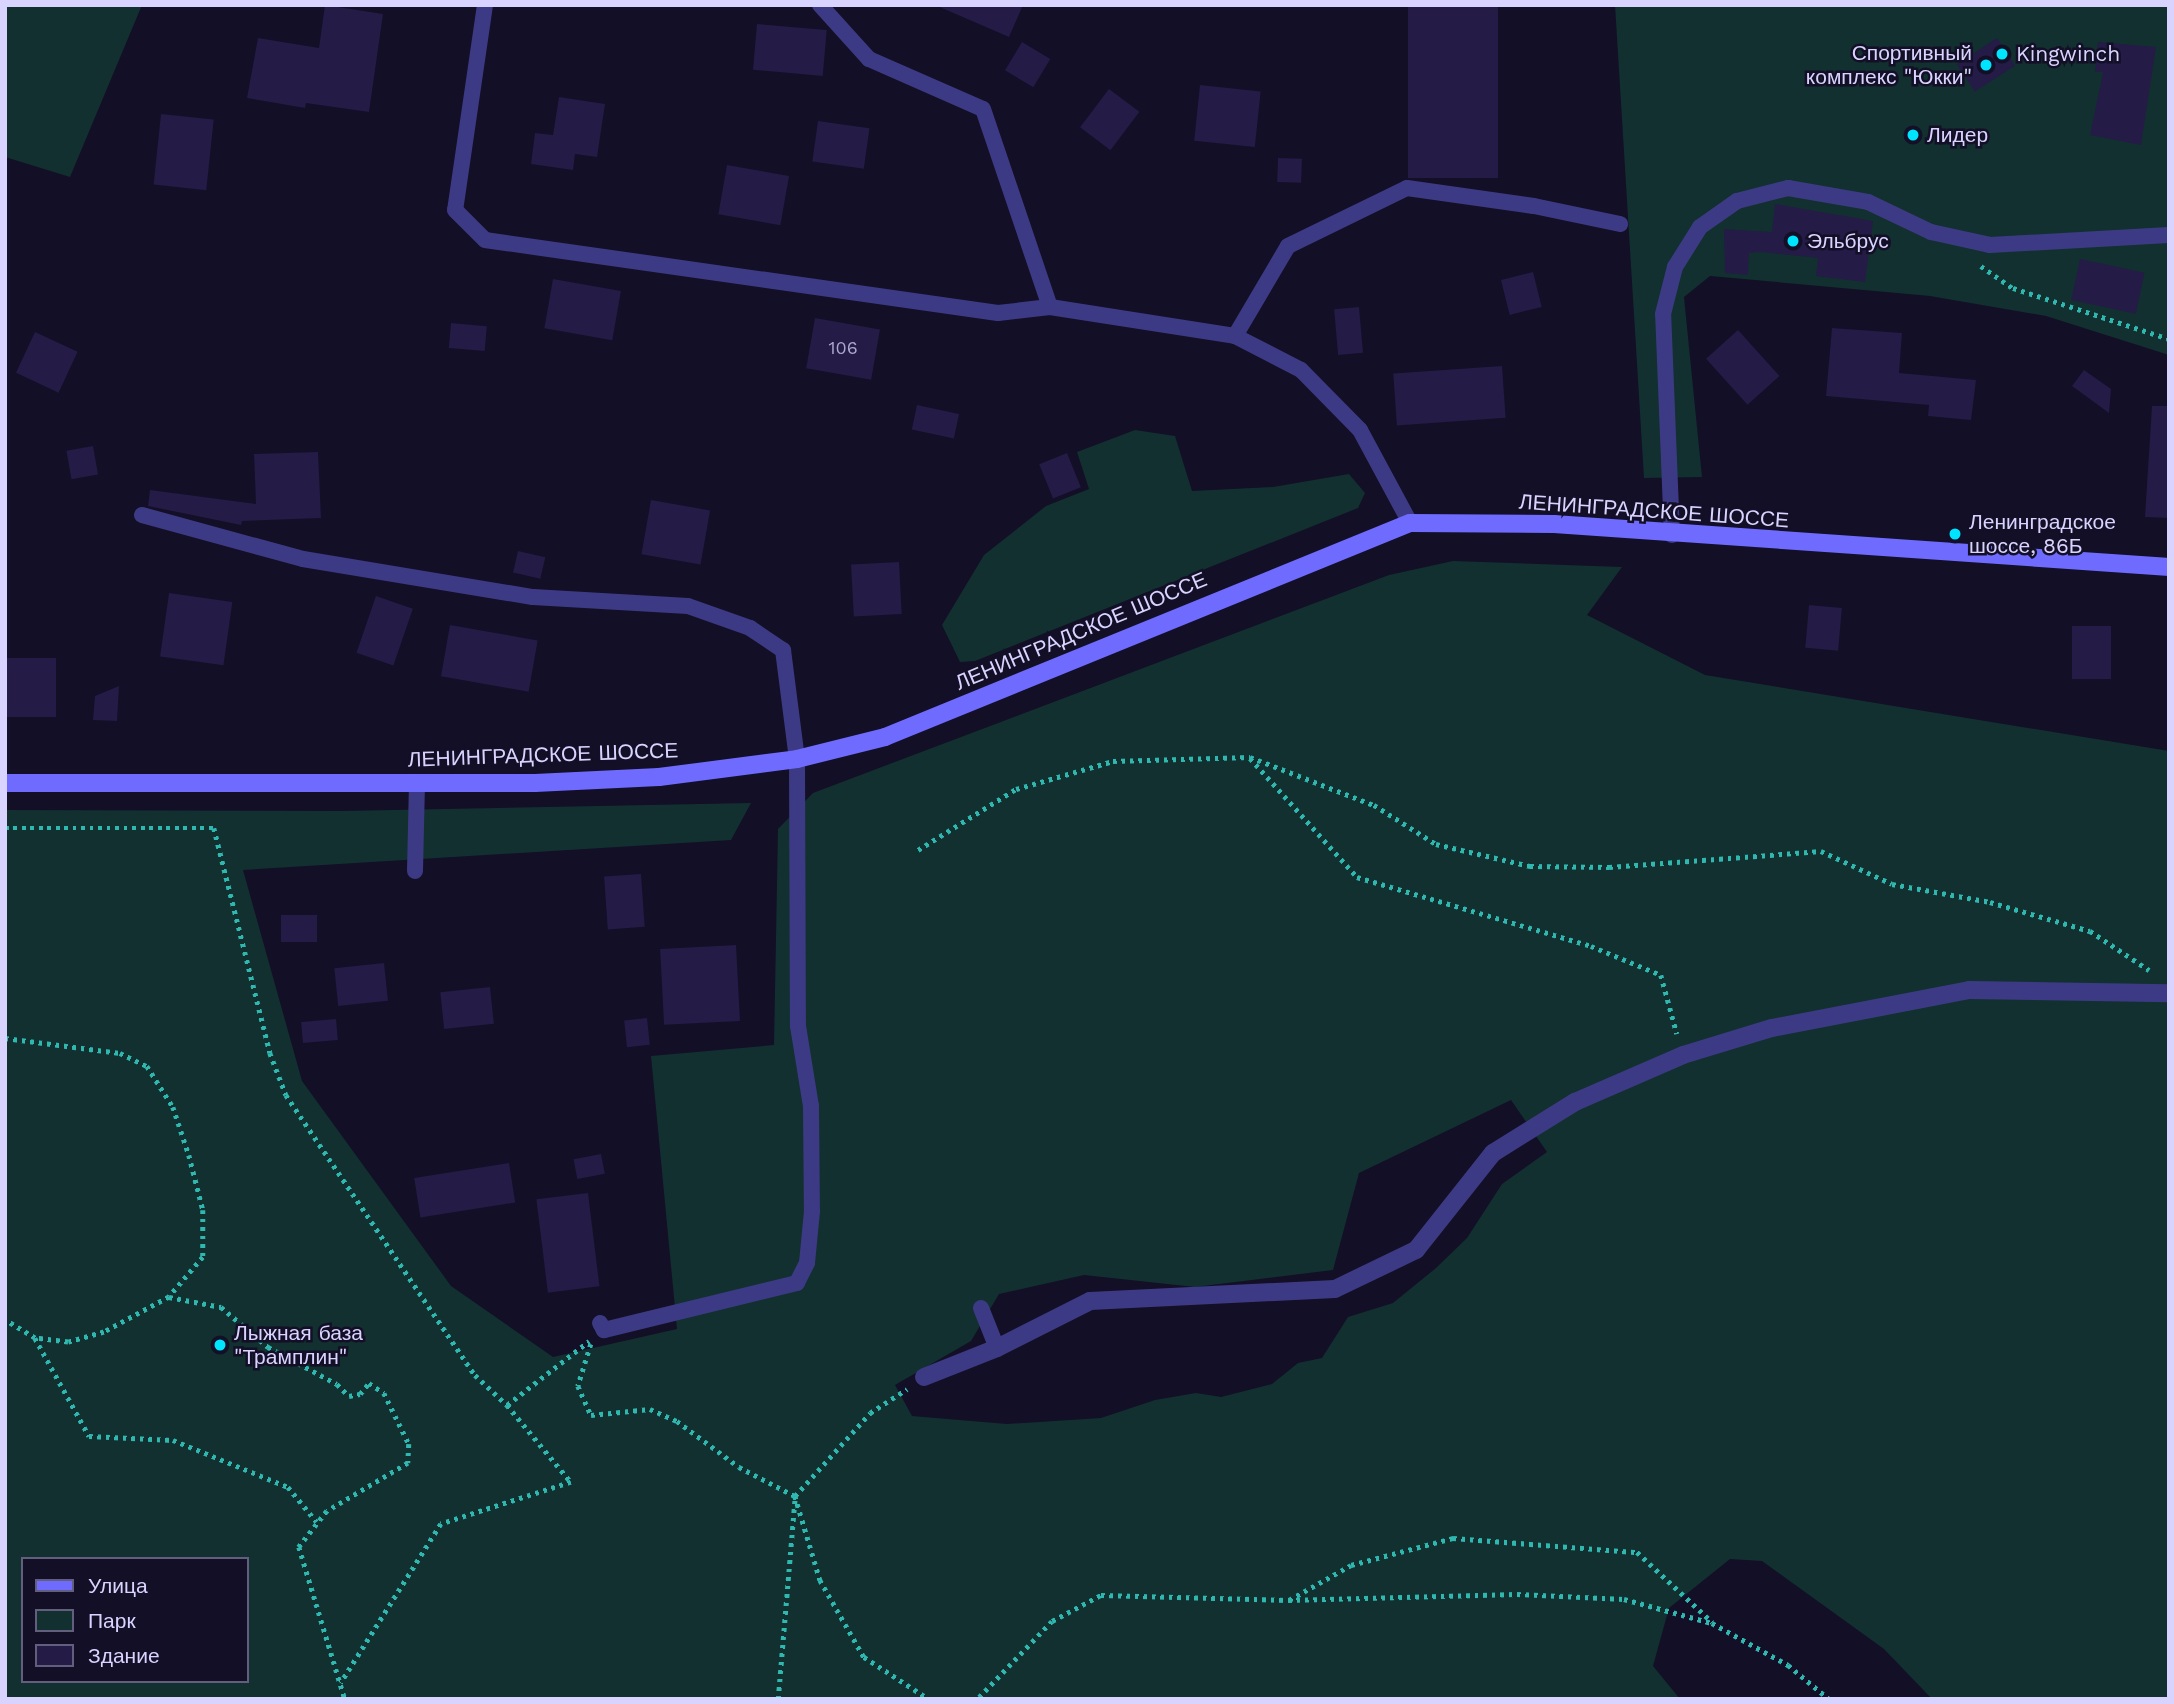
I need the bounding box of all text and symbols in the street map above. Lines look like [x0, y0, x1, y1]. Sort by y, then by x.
place label: Спортивный комплекс "Юкки" [1806, 40, 1972, 90]
place label: Kingwinch [2016, 41, 2120, 67]
marker: Kingwinch [1994, 46, 2010, 62]
marker: Спортивный комплекс "Юкки" [1978, 57, 1994, 73]
place label: Лидер [1927, 122, 1988, 148]
marker: Лидер [1905, 127, 1921, 143]
place label: Эльбрус [1807, 228, 1889, 254]
marker: Эльбрус [1785, 233, 1801, 249]
house number: 106 [828, 337, 858, 359]
street label: ЛЕНИНГРАДСКОЕ ШОССЕ [1518, 489, 1790, 533]
place label: Ленинградское шоссе, 86Б [1969, 509, 2116, 559]
marker: Ленинградское шоссе, 86Б [1947, 526, 1963, 542]
street label: ЛЕНИНГРАДСКОЕ ШОССЕ [951, 567, 1211, 695]
street label: ЛЕНИНГРАДСКОЕ ШОССЕ [407, 738, 679, 772]
place label: Лыжная база "Трамплин" [234, 1320, 363, 1370]
marker: Лыжная база "Трамплин" [212, 1337, 228, 1353]
legend [21, 1557, 248, 1683]
text: Улица [88, 1573, 148, 1598]
text: Парк [88, 1608, 136, 1633]
text: Здание [88, 1643, 160, 1668]

